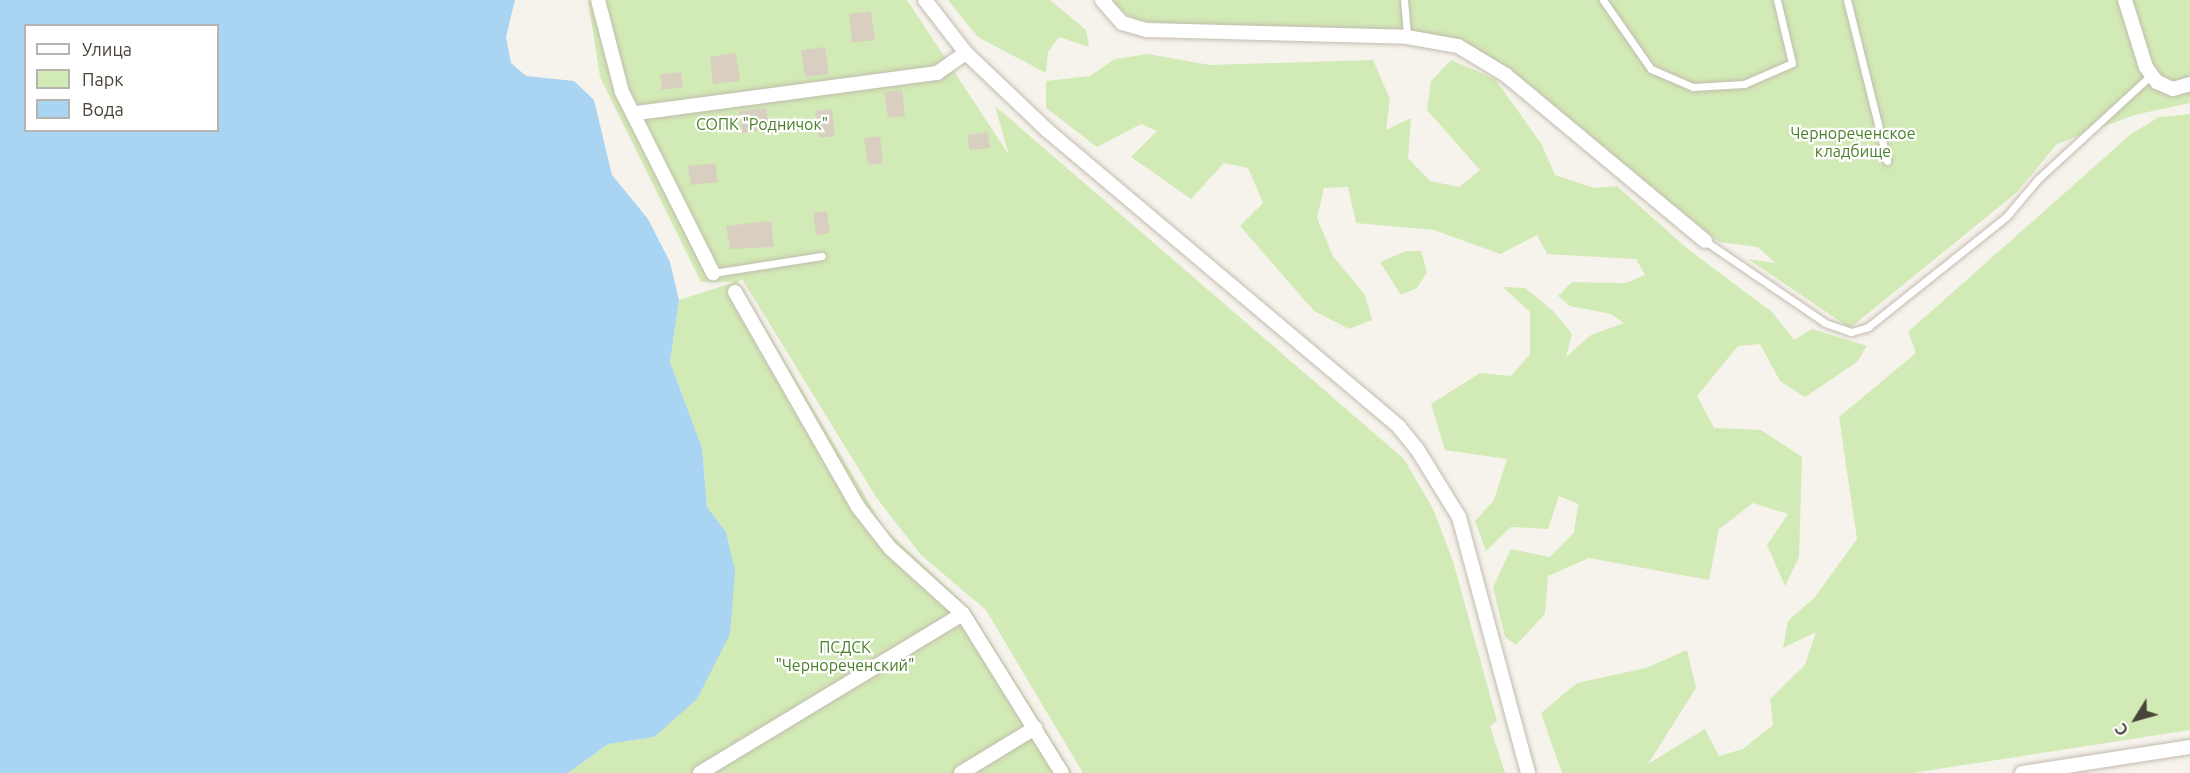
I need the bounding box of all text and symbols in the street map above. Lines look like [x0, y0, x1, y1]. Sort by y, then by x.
legend [24, 24, 219, 132]
text: Улица [82, 39, 132, 59]
text: Парк [82, 69, 123, 89]
text: Вода [82, 99, 124, 119]
park label: СОПК "Родничок" [696, 114, 828, 134]
park label: Чернореченское кладбище [1790, 123, 1916, 161]
park label: ПСДСК "Чернореченский" [776, 637, 914, 675]
north arrow [2106, 689, 2166, 749]
text: С [2111, 720, 2132, 739]

